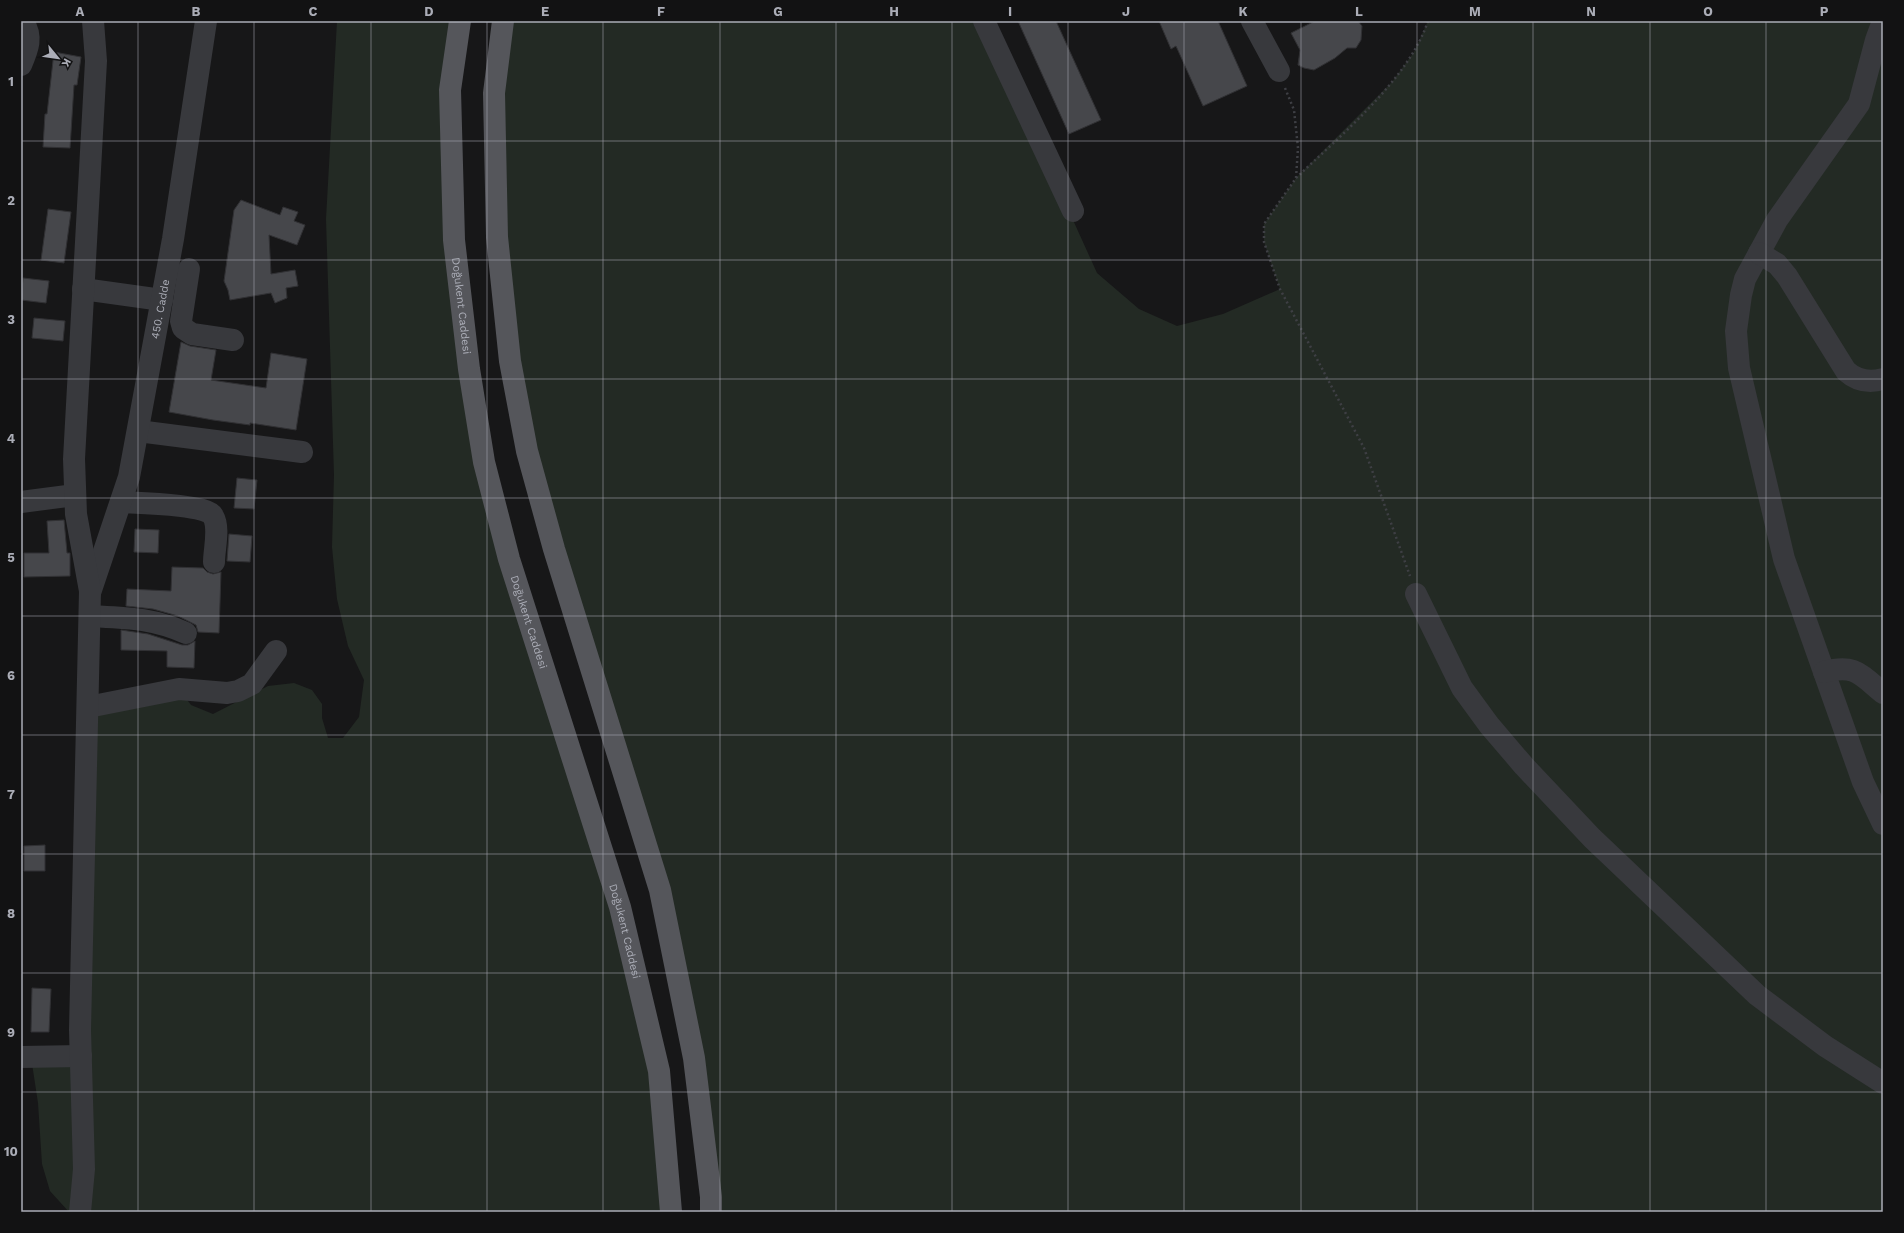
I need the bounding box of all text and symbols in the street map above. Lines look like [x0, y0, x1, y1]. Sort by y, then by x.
text: A [76, 4, 85, 19]
text: B [192, 4, 201, 19]
text: C [309, 4, 318, 19]
text: D [424, 4, 434, 19]
text: E [541, 4, 549, 19]
text: F [657, 4, 665, 19]
text: G [773, 4, 783, 19]
text: H [889, 4, 899, 19]
text: I [1008, 4, 1012, 19]
text: J [1122, 4, 1130, 19]
text: K [1238, 4, 1248, 19]
text: L [1355, 4, 1363, 19]
text: M [1469, 4, 1481, 19]
text: N [1586, 4, 1596, 19]
text: O [1703, 4, 1713, 19]
text: P [1820, 4, 1829, 19]
north arrow [38, 38, 78, 78]
text: K [59, 56, 74, 69]
text: 1 [8, 74, 14, 89]
text: 2 [7, 193, 15, 208]
street label: Doğukent Caddesi [449, 257, 473, 355]
street label: 450. Cadde [149, 278, 172, 340]
text: 3 [7, 312, 15, 327]
text: 4 [7, 431, 16, 446]
text: 5 [7, 550, 15, 565]
street label: Doğukent Caddesi [508, 574, 550, 670]
text: 6 [7, 668, 15, 683]
text: 7 [7, 787, 15, 802]
street label: Doğukent Caddesi [606, 882, 643, 980]
text: 8 [7, 906, 15, 921]
text: 9 [7, 1025, 15, 1040]
text: 10 [4, 1144, 18, 1159]

